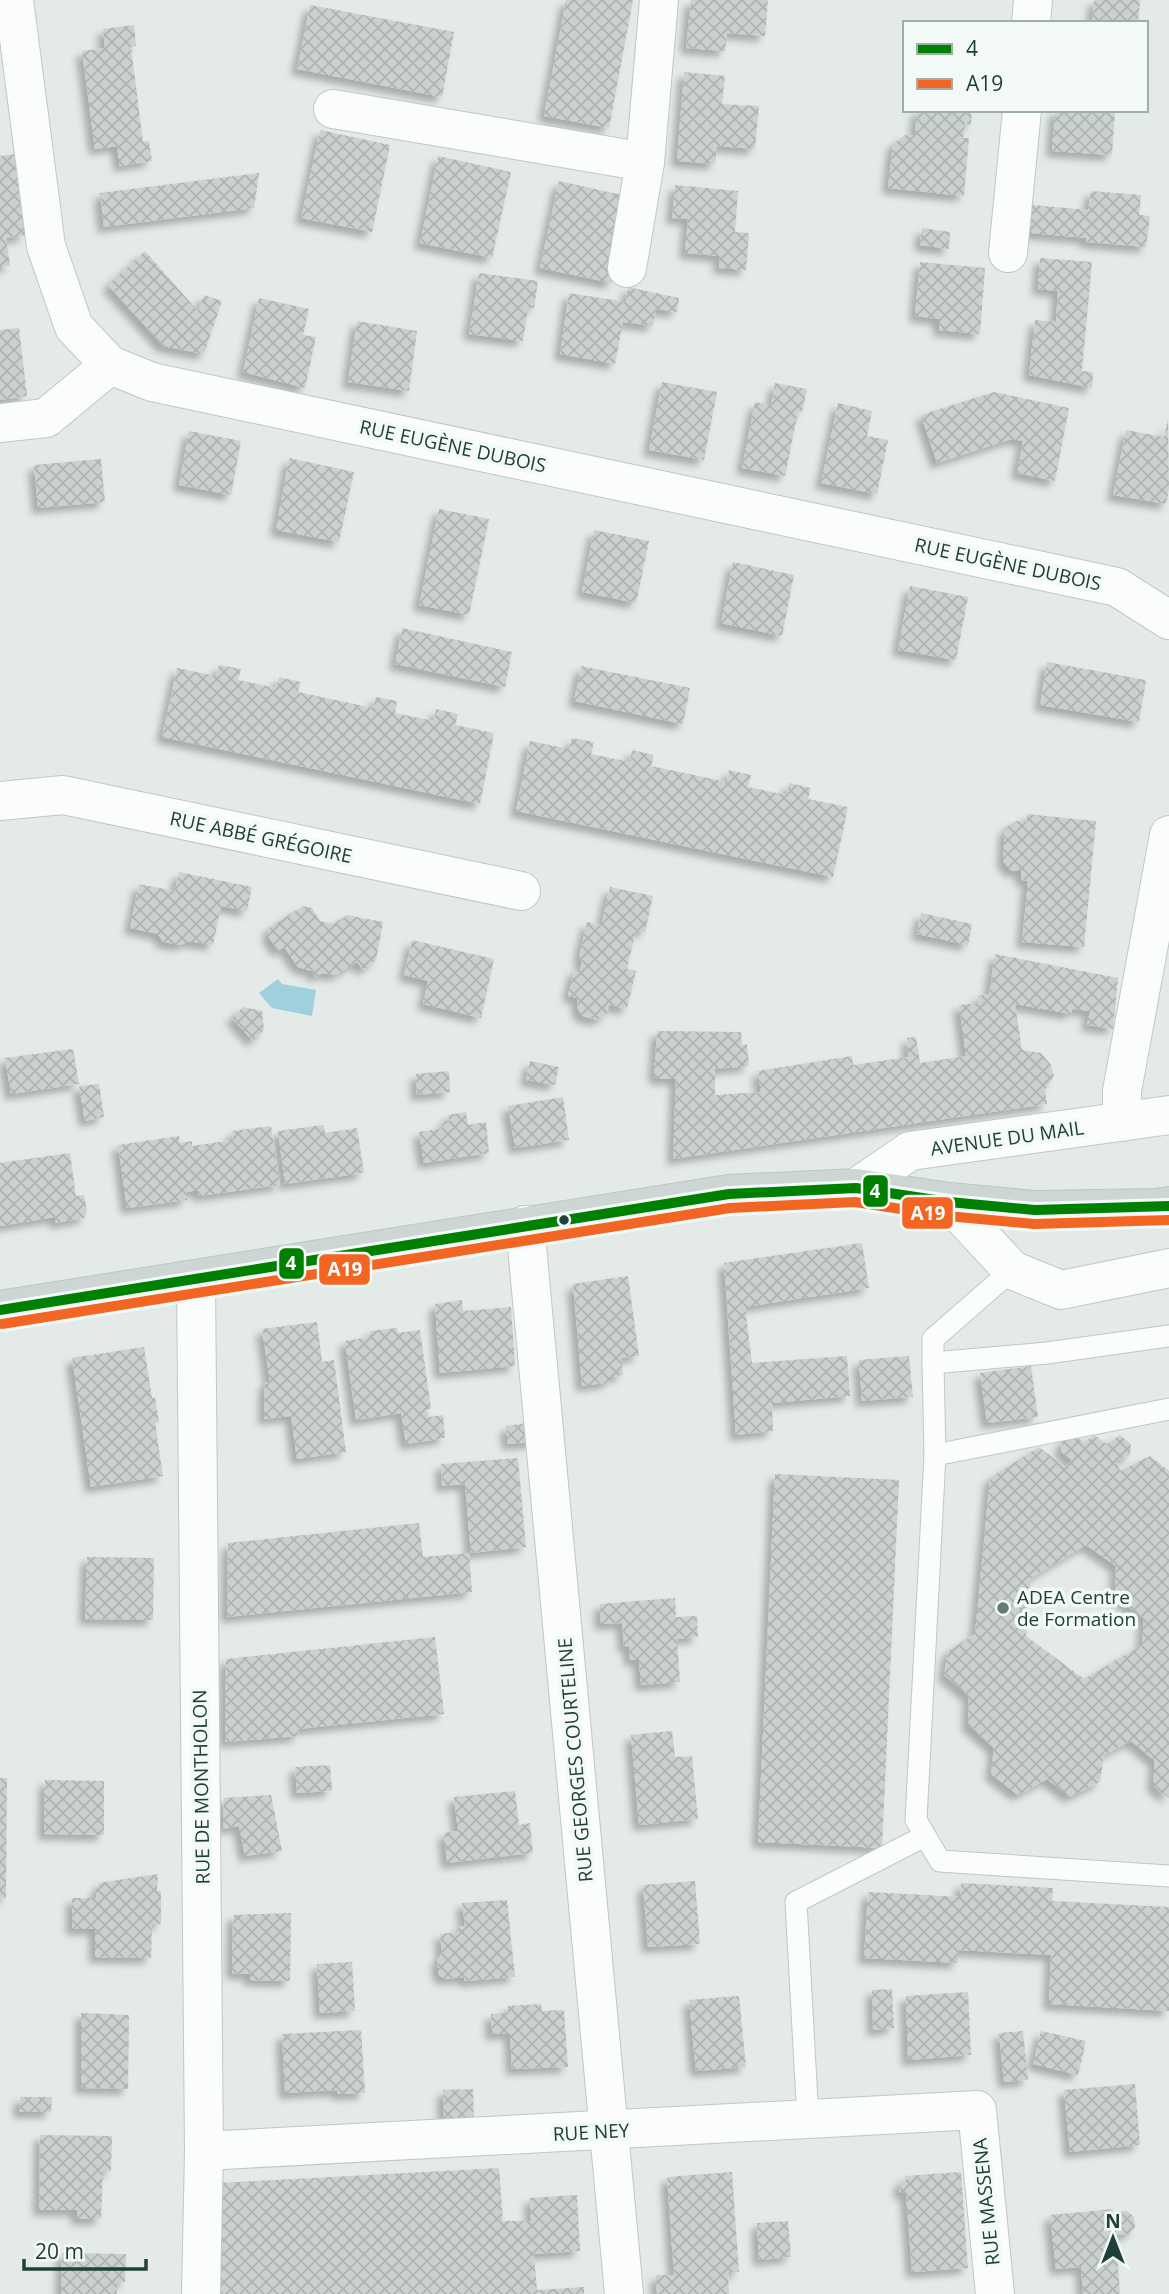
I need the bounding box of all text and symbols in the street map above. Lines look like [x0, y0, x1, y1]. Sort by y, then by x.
legend [903, 21, 1148, 112]
text: 4 [966, 34, 978, 62]
text: A19 [966, 69, 1003, 97]
street label: RUE EUGÈNE DUBOIS [357, 414, 549, 478]
street label: RUE EUGÈNE DUBOIS [912, 532, 1104, 596]
street label: RUE ABBÉ GRÉGOIRE [168, 805, 354, 869]
street label: AVENUE DU MAIL [929, 1114, 1085, 1162]
line badge: 4 [862, 1174, 889, 1208]
text: 4 [870, 1178, 881, 1204]
line badge: A19 [901, 1196, 954, 1230]
text: A19 [911, 1200, 946, 1226]
unlabelled marker [557, 1213, 571, 1227]
line badge: 4 [278, 1247, 305, 1280]
text: 4 [286, 1250, 297, 1276]
line badge: A19 [318, 1253, 371, 1286]
text: A19 [328, 1256, 363, 1282]
place label: ADEA Centre de Formation [1017, 1584, 1136, 1632]
marker: ADEA Centre de Formation [995, 1600, 1011, 1616]
street label: RUE GEORGES COURTELINE [551, 1637, 599, 1883]
street label: RUE DE MONTHOLON [186, 1689, 216, 1885]
street label: RUE NEY [552, 2117, 630, 2147]
street label: RUE MASSENA [966, 2137, 1006, 2267]
north arrow [1078, 2203, 1148, 2273]
text: N [1105, 2208, 1121, 2234]
scale bar [24, 2228, 147, 2272]
text: 20 m [35, 2237, 84, 2265]

